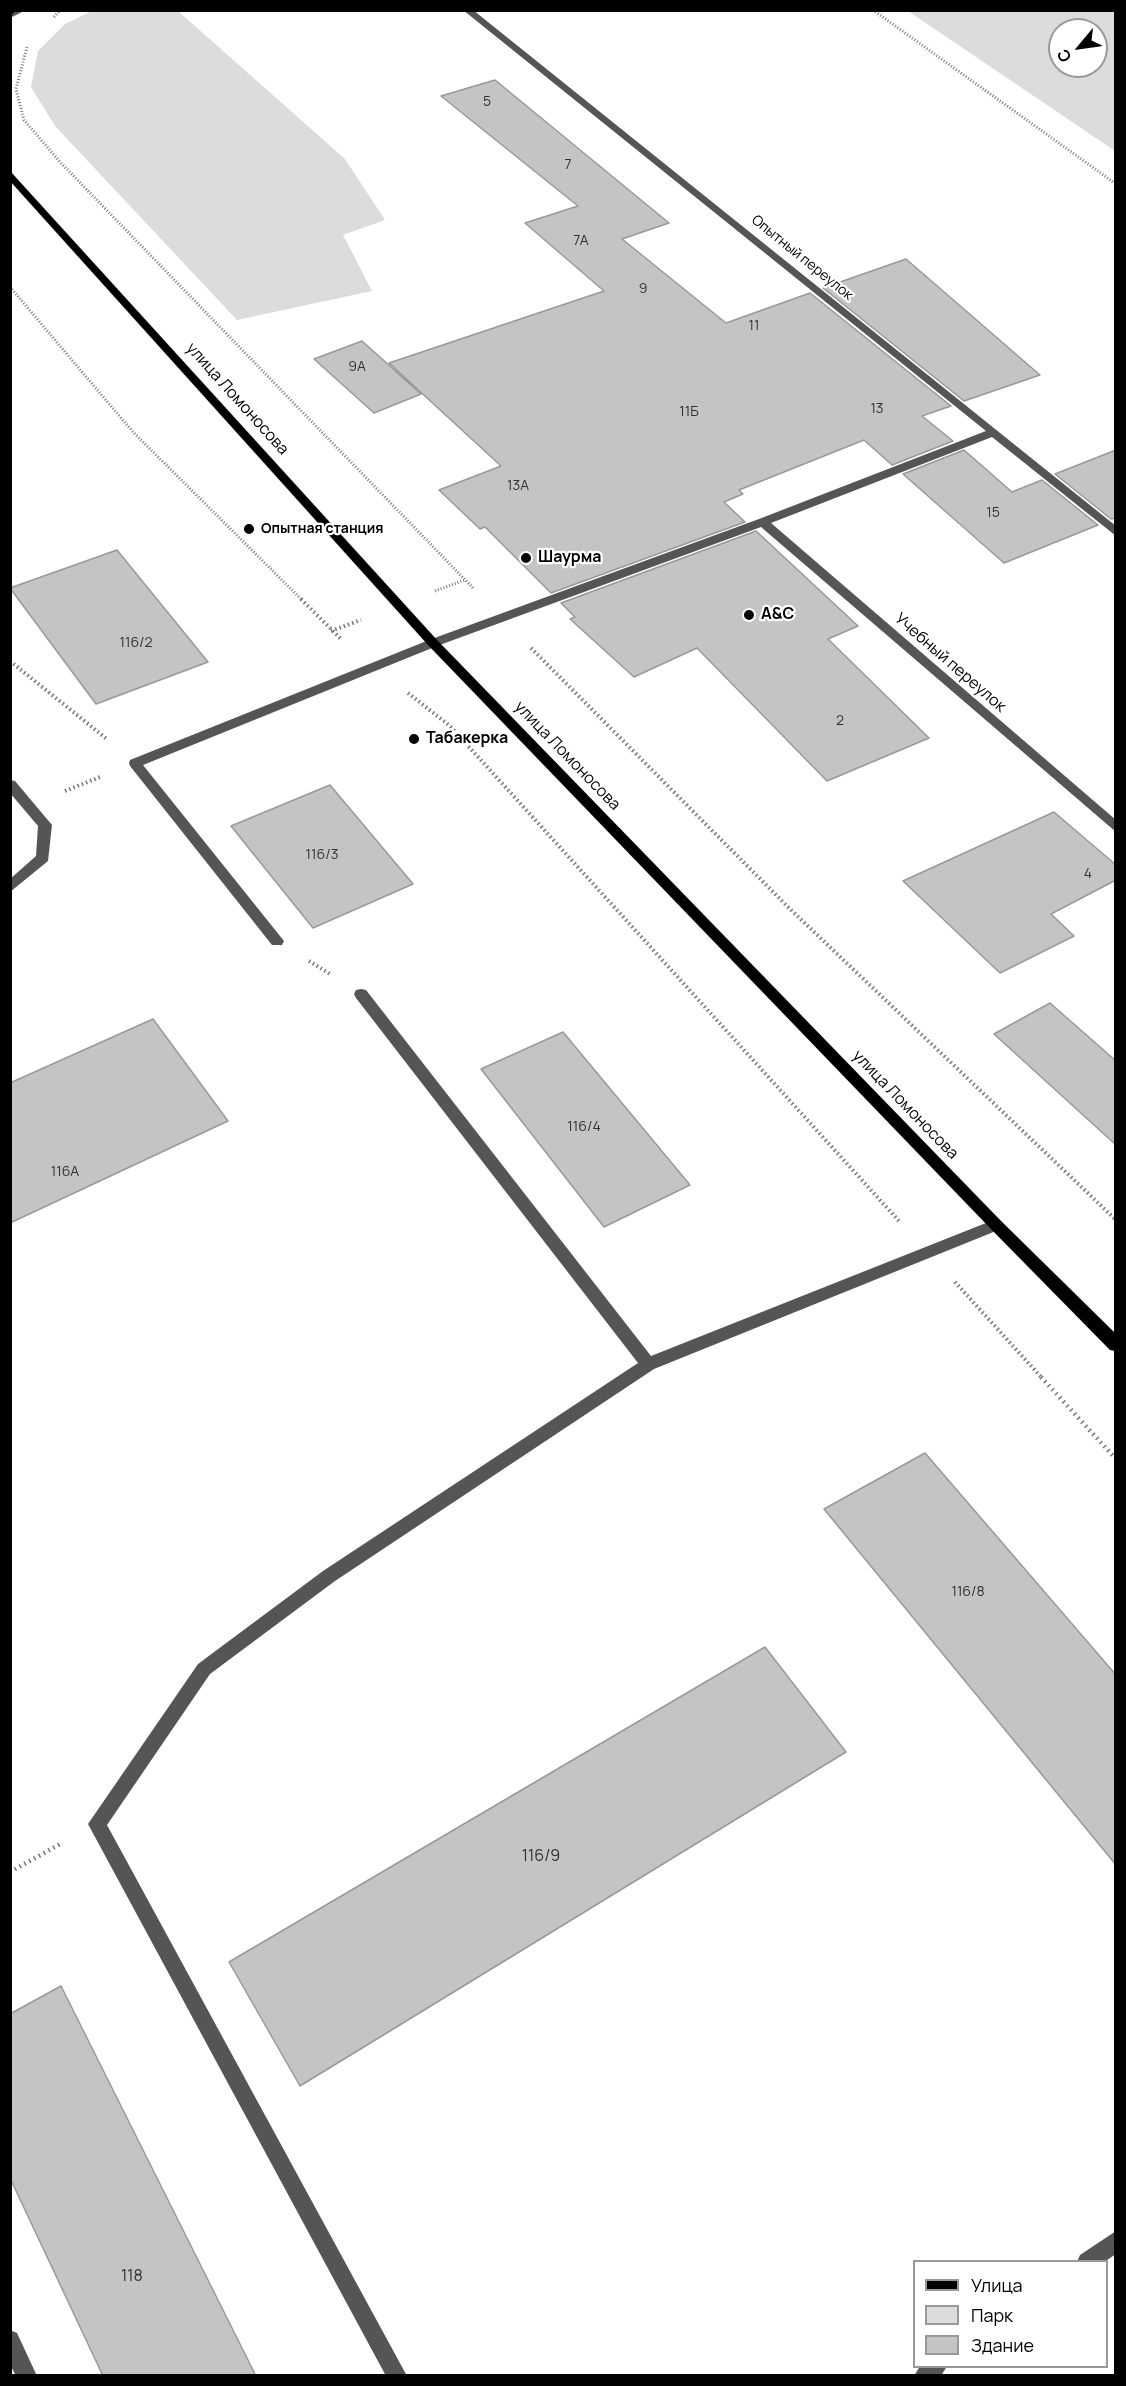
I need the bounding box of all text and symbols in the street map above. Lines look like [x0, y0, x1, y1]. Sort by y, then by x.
north arrow [1048, 18, 1108, 78]
text: С [1052, 45, 1076, 66]
house number: 5 [483, 94, 491, 110]
house number: 7 [564, 157, 572, 173]
street label: Опытный переулок [748, 212, 856, 304]
house number: 7А [573, 233, 589, 249]
house number: 9 [639, 281, 647, 297]
house number: 11 [749, 318, 759, 334]
street label: улица Ломоносова [182, 339, 292, 459]
house number: 9А [348, 359, 366, 375]
house number: 13 [870, 401, 884, 417]
house number: 11Б [679, 404, 699, 420]
house number: 13А [507, 478, 529, 494]
house number: 15 [986, 505, 1000, 521]
place label: Опытная станция [261, 521, 383, 537]
marker: Опытная станция [242, 522, 256, 536]
place label: Шаурма [538, 548, 601, 568]
marker: Шаурма [519, 551, 533, 565]
place label: A&C [761, 605, 794, 625]
marker: A&C [742, 608, 756, 622]
street label: Учебный переулок [890, 609, 1010, 717]
house number: 116/2 [119, 635, 153, 651]
street label: улица Ломоносова [510, 698, 624, 814]
house number: 2 [836, 713, 844, 729]
place label: Табакерка [426, 729, 508, 749]
marker: Табакерка [407, 732, 421, 746]
house number: 116/3 [306, 847, 338, 863]
house number: 4 [1084, 866, 1092, 882]
street label: улица Ломоносова [848, 1047, 962, 1163]
house number: 116/4 [567, 1119, 601, 1135]
house number: 116А [51, 1164, 79, 1180]
house number: 116/8 [951, 1584, 985, 1600]
house number: 116/9 [522, 1847, 560, 1867]
legend [913, 2260, 1108, 2368]
house number: 118 [121, 2267, 143, 2287]
text: Улица [971, 2273, 1023, 2297]
text: Парк [971, 2303, 1013, 2327]
text: Здание [971, 2333, 1034, 2357]

